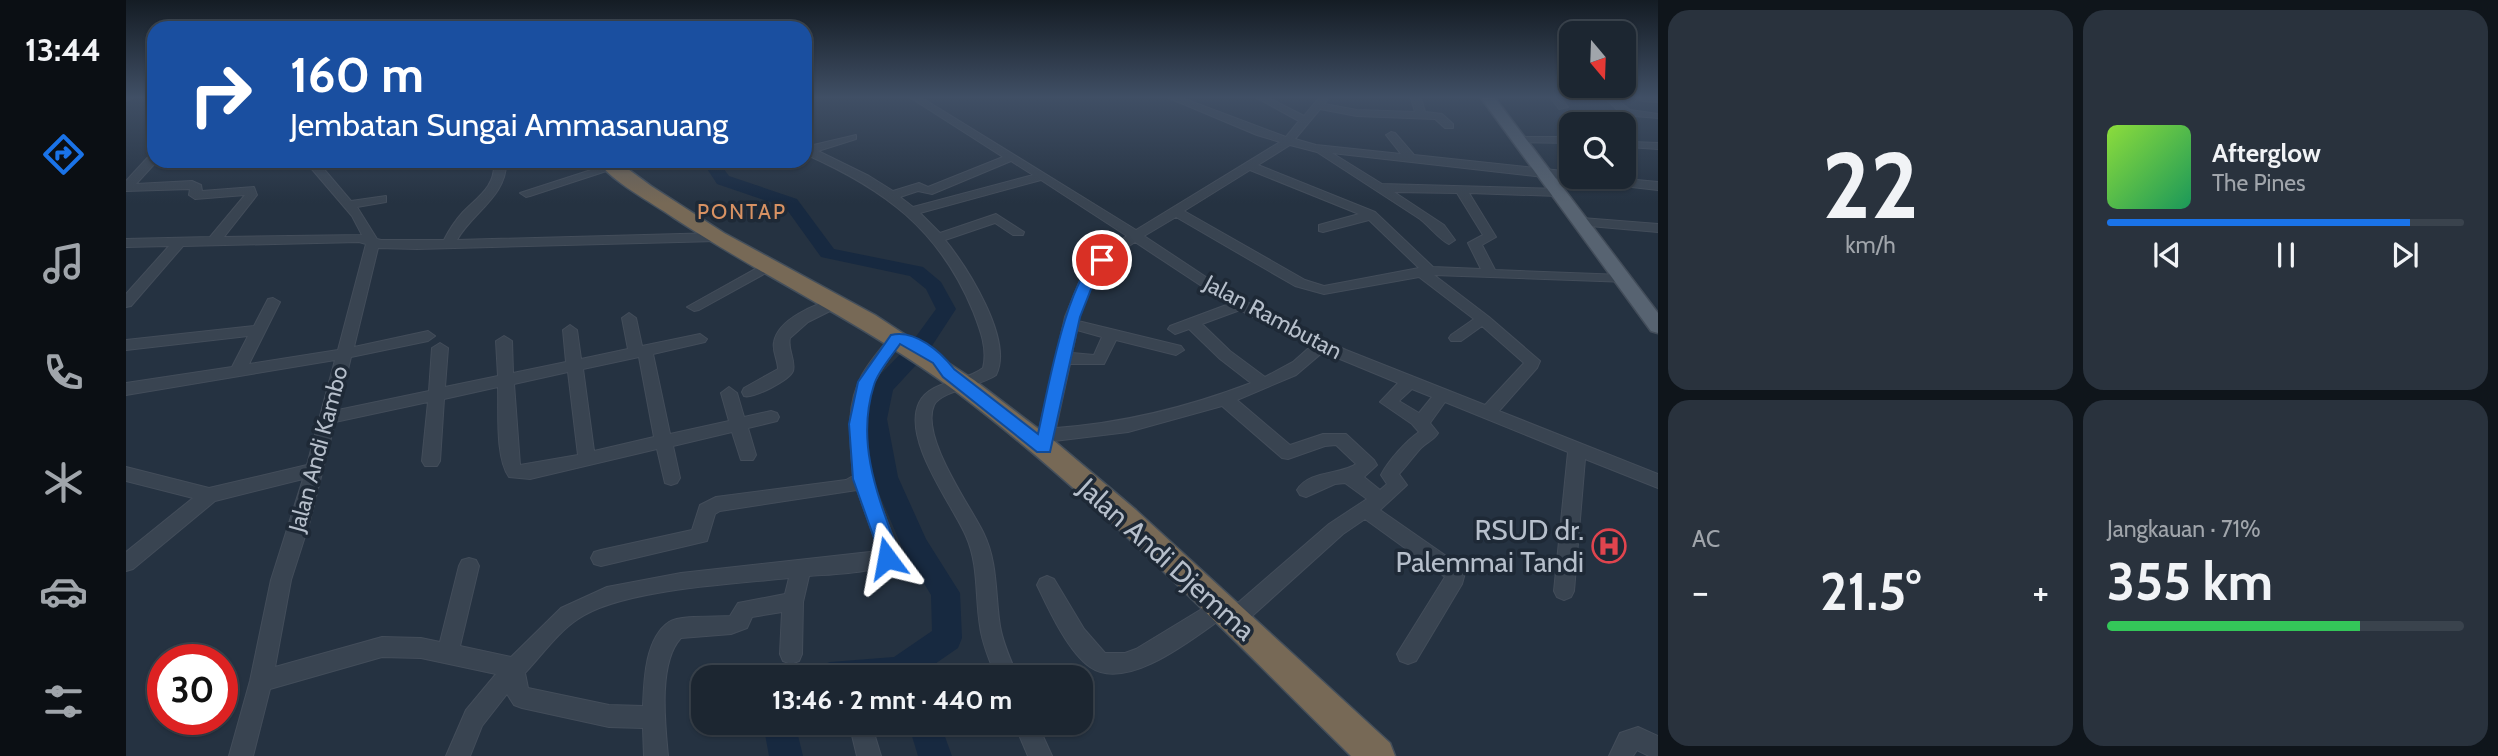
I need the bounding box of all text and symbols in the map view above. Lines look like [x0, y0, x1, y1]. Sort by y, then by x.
north arrow [1559, 21, 1636, 98]
map controls [1559, 21, 1636, 189]
text: 13:44 [25, 30, 101, 69]
text: 160 m [290, 45, 424, 104]
icon: right [175, 49, 266, 140]
text: Jembatan Sungai Ammasanuang [290, 105, 728, 144]
button: search [1559, 112, 1636, 189]
icon: directions [39, 130, 88, 179]
text: 22 [1822, 130, 1919, 241]
text: Afterglow [2212, 137, 2321, 169]
text: The Pines [2212, 169, 2306, 197]
district label: PONTAP [697, 199, 787, 224]
pin [1072, 230, 1132, 290]
text: km/h [1845, 231, 1896, 259]
icon: previous [2148, 236, 2186, 274]
icon: pause [2267, 236, 2305, 274]
icon: next [2386, 236, 2424, 274]
icon: music [39, 239, 88, 288]
icon: arrive [1083, 241, 1121, 279]
street label: Jalan Rambutan [1198, 268, 1347, 365]
icon: phone [39, 348, 88, 397]
street label: Jalan Andi Kambo [282, 363, 354, 536]
icon: climate [39, 458, 88, 507]
street label: Jalan Andi Djemma [1071, 470, 1263, 648]
place label: RSUD dr. Palemmai Tandi [1396, 513, 1584, 579]
text: Jangkauan · 71% [2107, 515, 2261, 543]
position arrow [850, 521, 924, 595]
text: AC [1692, 525, 1720, 553]
hospital icon: RSUD dr. Palemmai Tandi [1590, 527, 1628, 565]
text: 355 km [2107, 550, 2273, 613]
text: 21.5° [1820, 560, 1921, 623]
icon: car [39, 567, 88, 616]
text: − [1692, 568, 1709, 615]
text: + [2032, 568, 2049, 615]
speed limit sign: 30 [147, 644, 238, 735]
icon: filters [39, 677, 88, 726]
text: 13:46 · 2 mnt · 440 m [772, 684, 1012, 716]

